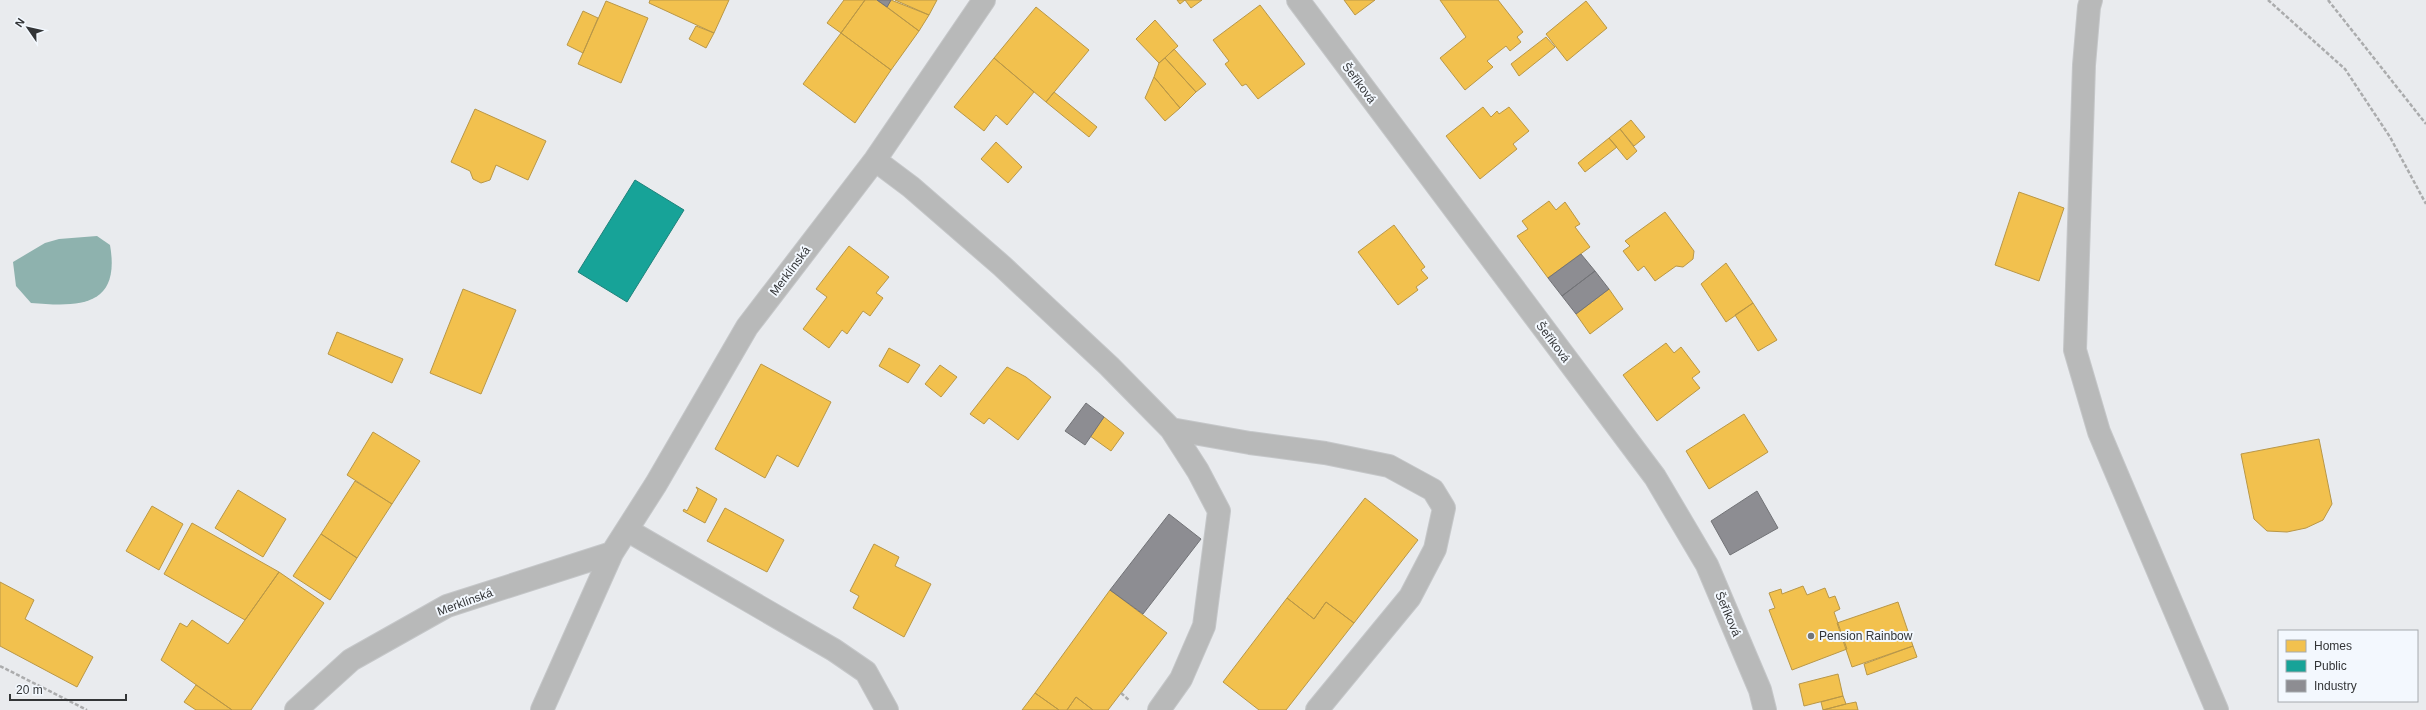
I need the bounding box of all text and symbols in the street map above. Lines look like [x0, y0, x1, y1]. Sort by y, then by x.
north arrow [8, 8, 48, 48]
text: N [13, 16, 27, 29]
street label: Šeříková [1339, 59, 1380, 106]
street label: Merklínská [767, 243, 813, 298]
street label: Šeříková [1533, 318, 1574, 365]
street label: Merklínská [435, 585, 495, 618]
street label: Šeříková [1712, 589, 1745, 639]
place label: Pension Rainbow [1819, 629, 1913, 643]
legend [2278, 630, 2418, 702]
marker: Pension Rainbow [1806, 631, 1816, 641]
text: Homes [2314, 639, 2352, 653]
text: Public [2314, 659, 2347, 673]
scale bar [10, 676, 126, 702]
text: Industry [2314, 679, 2357, 693]
text: 20 m [16, 683, 43, 697]

